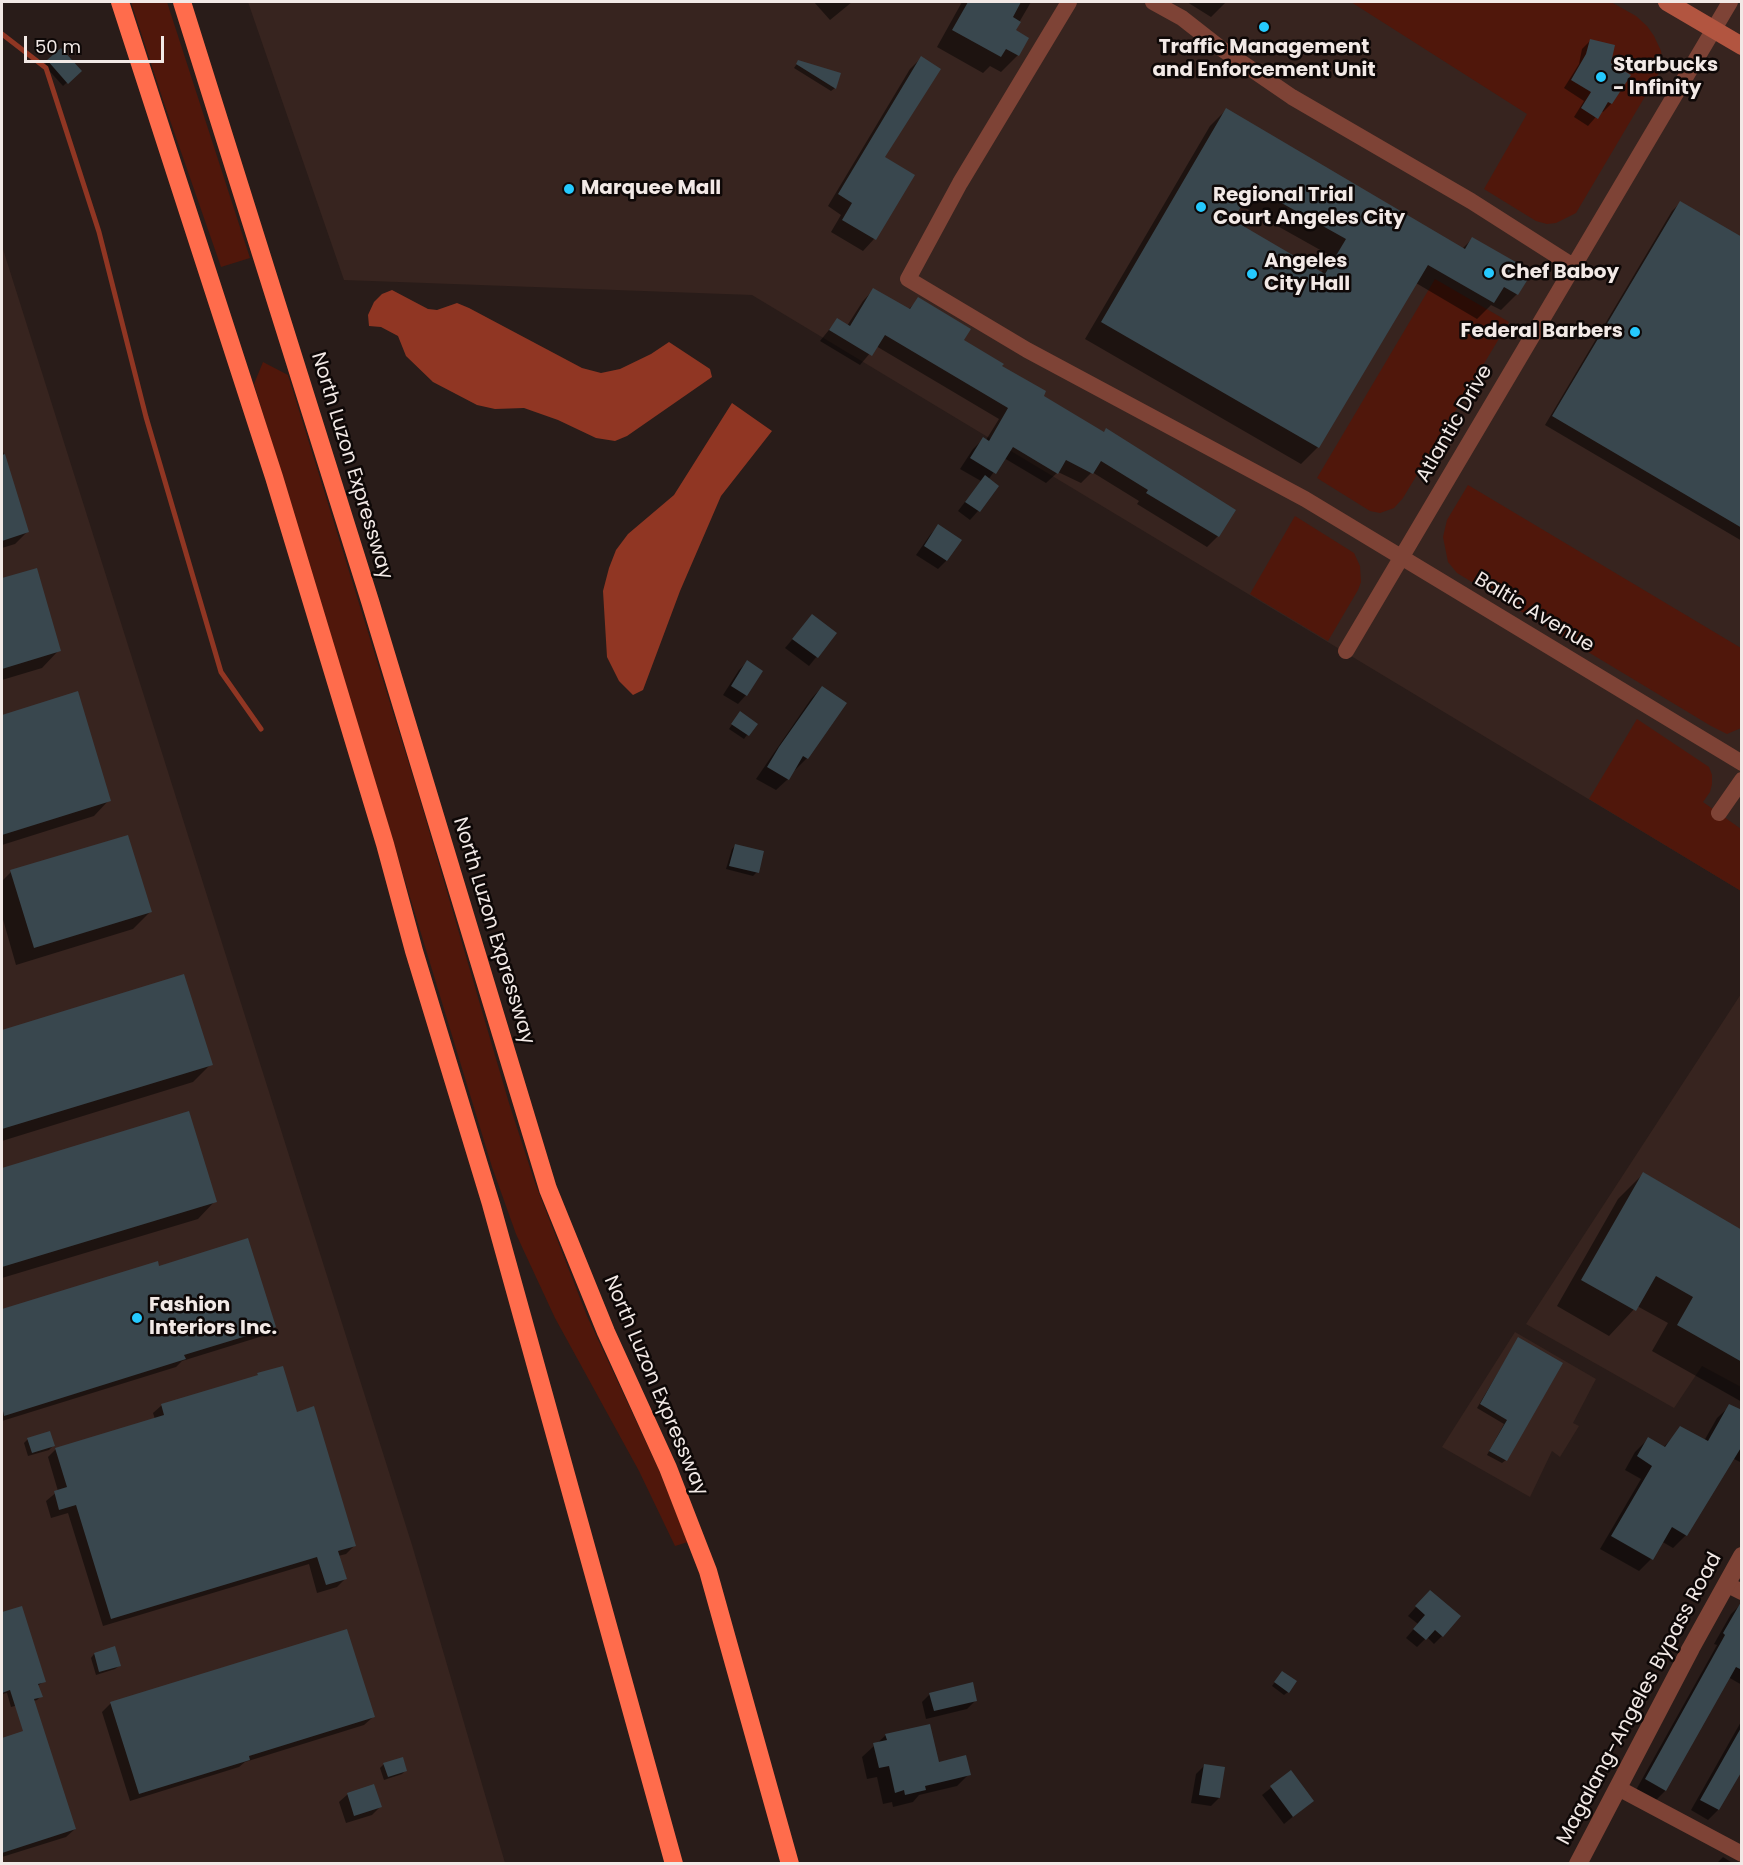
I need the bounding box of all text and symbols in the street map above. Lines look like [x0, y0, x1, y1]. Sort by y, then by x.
marker: Traffic Management and Enforcement Unit [1257, 20, 1271, 34]
scale bar [27, 24, 166, 62]
text: 50 m [35, 34, 81, 59]
place label: Traffic Management and Enforcement Unit [1152, 36, 1376, 83]
place label: Starbucks - Infinity [1613, 54, 1718, 101]
marker: Starbucks - Infinity [1594, 70, 1608, 84]
place label: Marquee Mall [581, 177, 721, 201]
marker: Marquee Mall [562, 182, 576, 196]
place label: Regional Trial Court Angeles City [1213, 184, 1405, 231]
marker: Regional Trial Court Angeles City [1194, 200, 1208, 214]
place label: Angeles City Hall [1264, 250, 1350, 297]
place label: Chef Baboy [1501, 261, 1619, 285]
marker: Chef Baboy [1482, 266, 1496, 280]
marker: Angeles City Hall [1245, 267, 1259, 281]
place label: Federal Barbers [1461, 320, 1623, 344]
marker: Federal Barbers [1628, 325, 1642, 339]
street label: North Luzon Expressway [305, 349, 397, 583]
street label: Atlantic Drive [1412, 361, 1498, 487]
street label: Baltic Avenue [1470, 568, 1598, 658]
street label: North Luzon Expressway [447, 814, 539, 1048]
street label: North Luzon Expressway [598, 1272, 712, 1500]
place label: Fashion Interiors Inc. [149, 1294, 277, 1341]
marker: Fashion Interiors Inc. [130, 1311, 144, 1325]
street label: Magalang-Angeles Bypass Road [1552, 1549, 1728, 1849]

